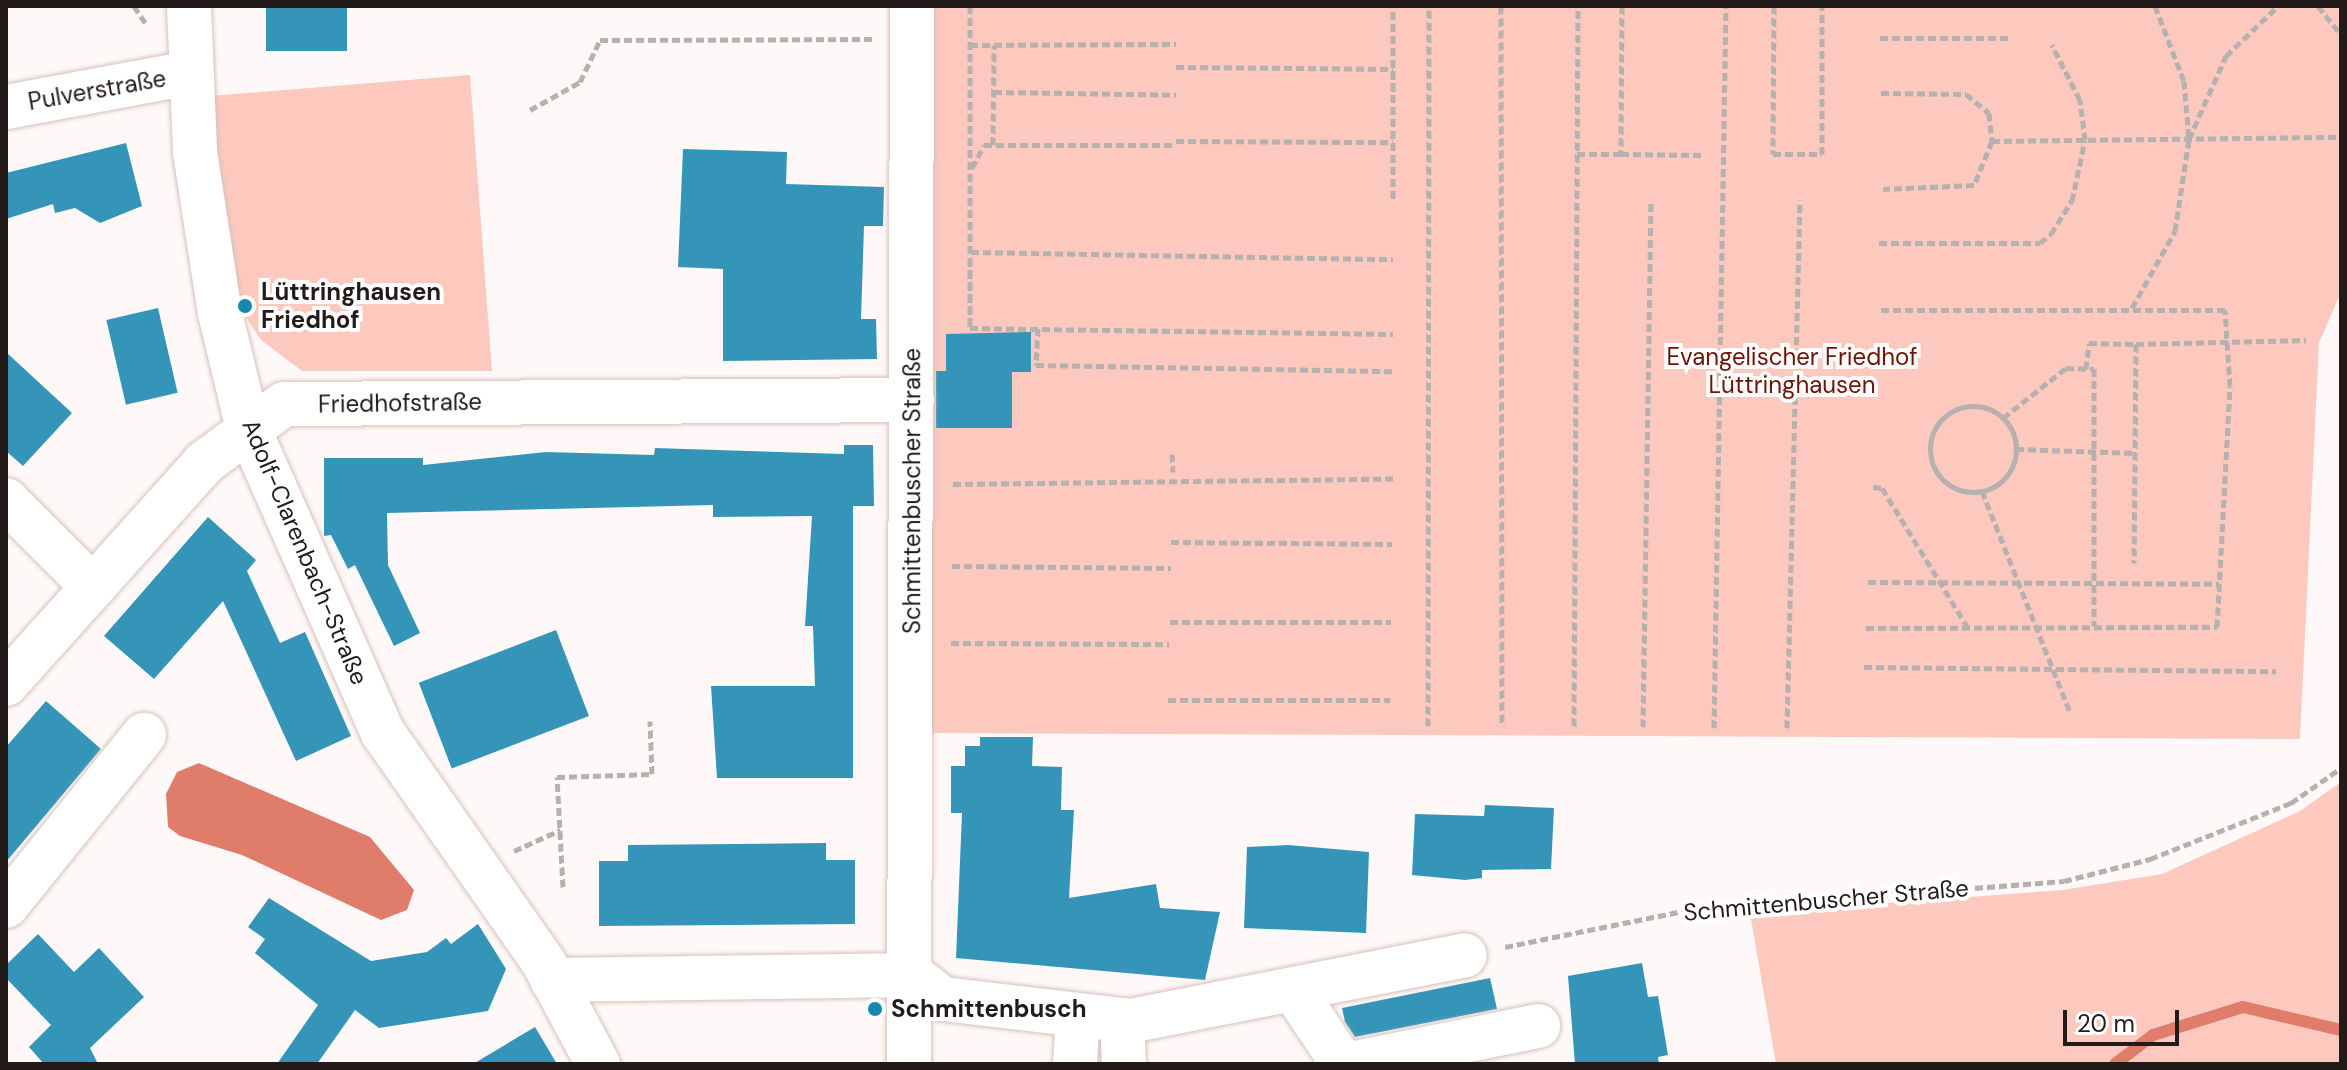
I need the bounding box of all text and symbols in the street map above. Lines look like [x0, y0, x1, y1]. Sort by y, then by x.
street label: Pulverstraße [26, 64, 168, 116]
place label: Lüttringhausen Friedhof [261, 278, 441, 334]
marker: Lüttringhausen Friedhof [236, 297, 254, 315]
park label: Evangelischer Friedhof Lüttringhausen [1667, 343, 1917, 399]
street label: Schmittenbuscher Straße [898, 348, 926, 634]
street label: Friedhofstraße [318, 387, 482, 419]
street label: Adolf-Clarenbach-Straße [236, 415, 374, 689]
street label: Schmittenbuscher Straße [1682, 873, 1970, 927]
scale bar [2067, 994, 2183, 1044]
place label: Schmittenbusch [891, 995, 1086, 1023]
marker: Schmittenbusch [866, 1000, 884, 1018]
text: 20 m [2077, 1008, 2135, 1039]

